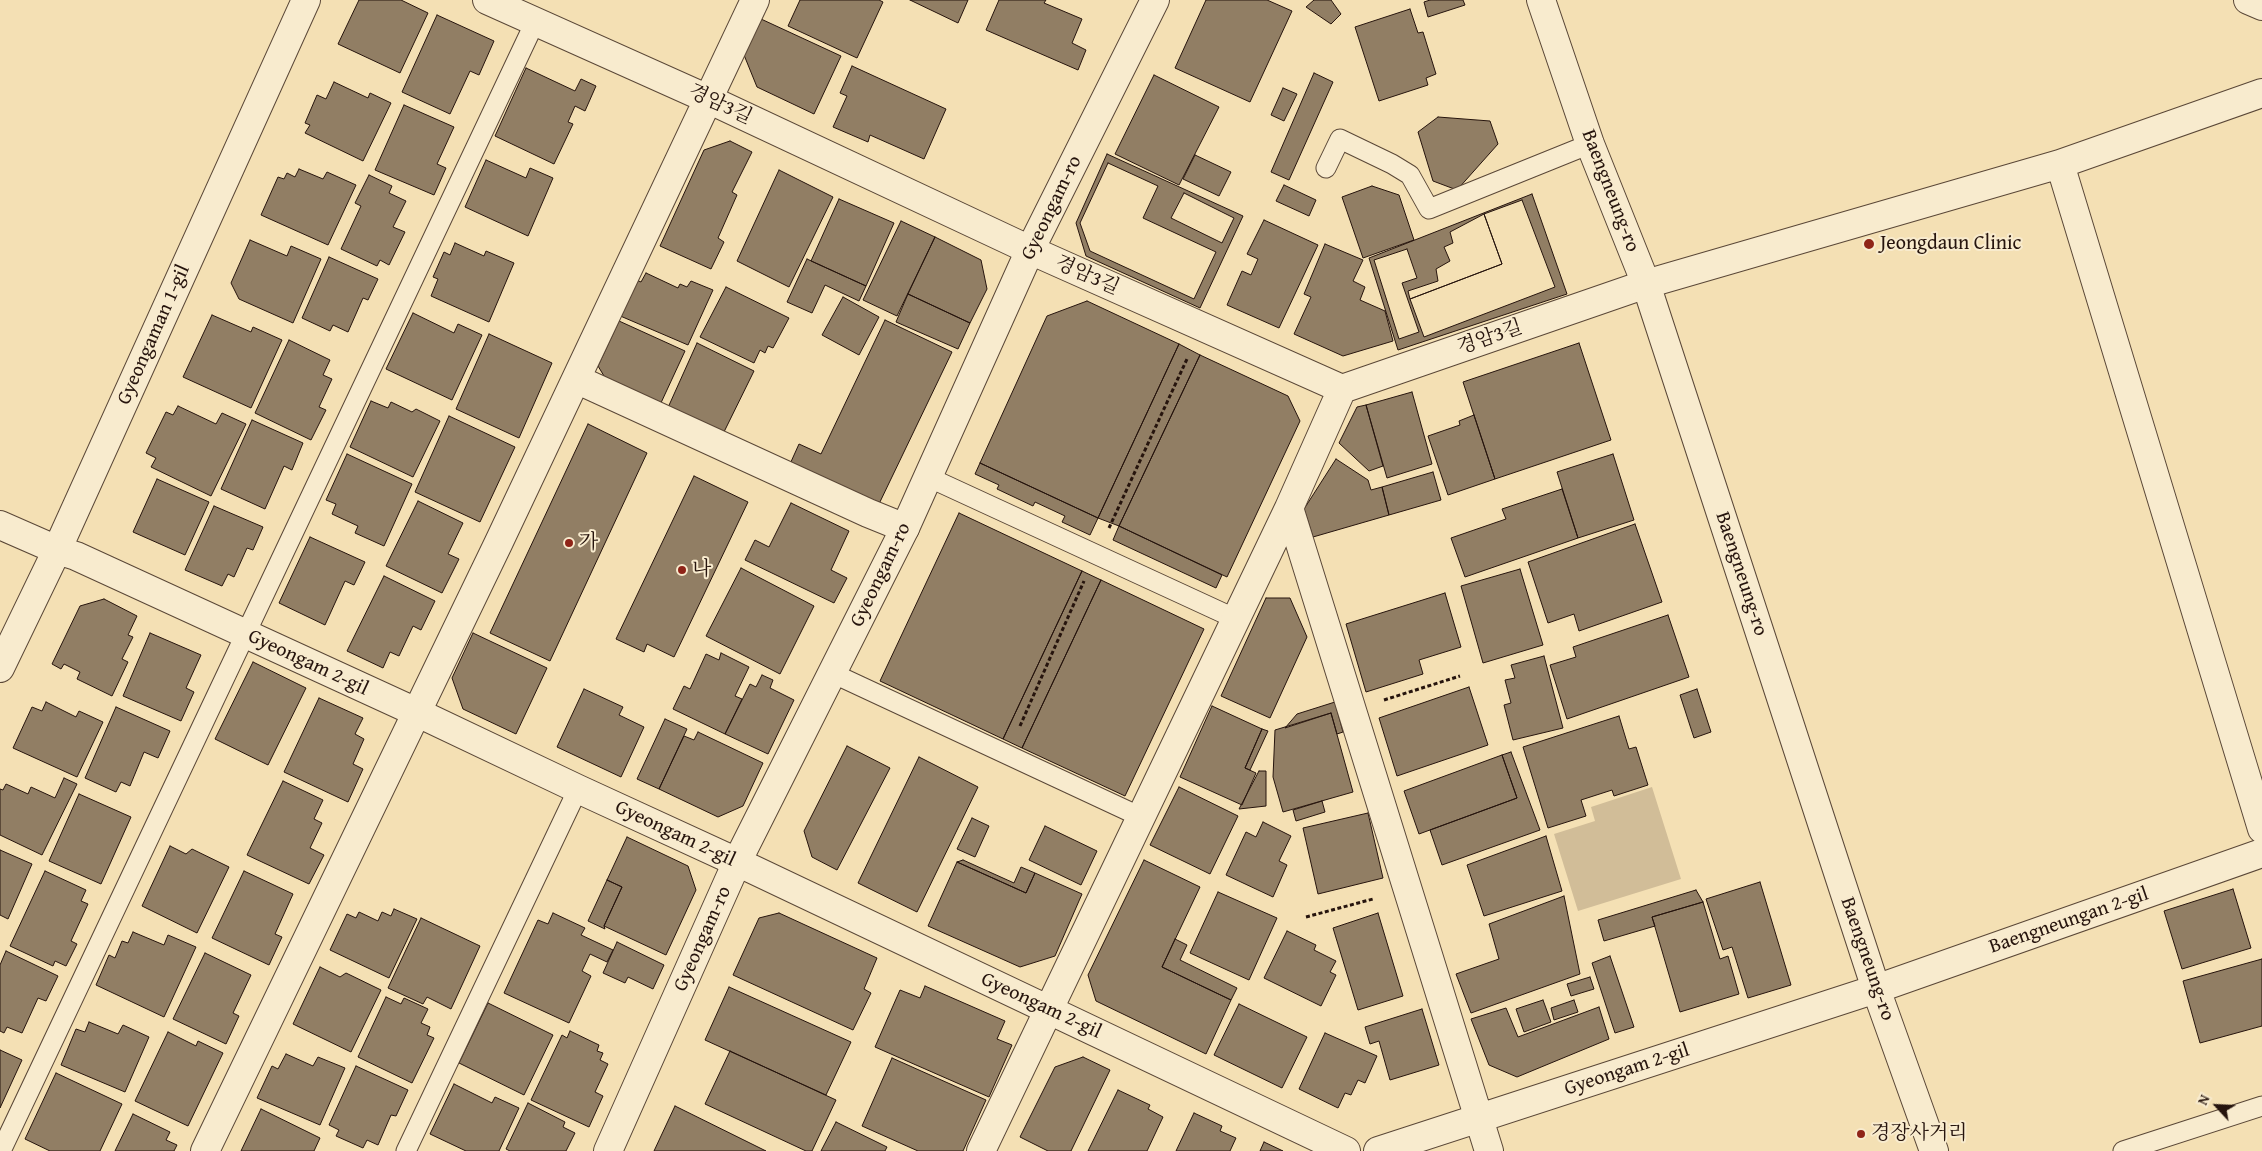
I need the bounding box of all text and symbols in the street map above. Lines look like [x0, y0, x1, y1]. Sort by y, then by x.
street label: 경암3길 [684, 80, 756, 130]
street label: Baengneung-ro [1576, 126, 1644, 256]
street label: Gyeongam-ro [1016, 152, 1088, 264]
place label: Jeongdaun Clinic [1880, 232, 2021, 256]
marker: Jeongdaun Clinic [1862, 237, 1876, 251]
street label: 경암3길 [1051, 251, 1123, 301]
street label: Gyeongaman 1-gil [112, 261, 196, 409]
street label: 경암3길 [1454, 316, 1526, 360]
street label: Baengneung-ro [1710, 509, 1772, 639]
street label: Gyeongam-ro [845, 519, 917, 631]
place label: 가 [579, 531, 598, 555]
marker: 가 [563, 537, 575, 549]
place label: 나 [692, 558, 711, 582]
marker: 나 [676, 564, 688, 576]
street label: Gyeongam 2-gil [244, 625, 372, 701]
street label: Gyeongam 2-gil [611, 796, 739, 872]
street label: Gyeongam-ro [669, 883, 737, 995]
street label: Baengneungan 2-gil [1986, 883, 2152, 959]
street label: Baengneung-ro [1835, 894, 1899, 1024]
street label: Gyeongam 2-gil [977, 968, 1105, 1044]
street label: Gyeongam 2-gil [1561, 1039, 1693, 1101]
north arrow [2192, 1081, 2242, 1131]
text: N [2192, 1091, 2214, 1108]
place label: 경장사거리 [1871, 1122, 1968, 1146]
marker: 경장사거리 [1855, 1128, 1867, 1140]

